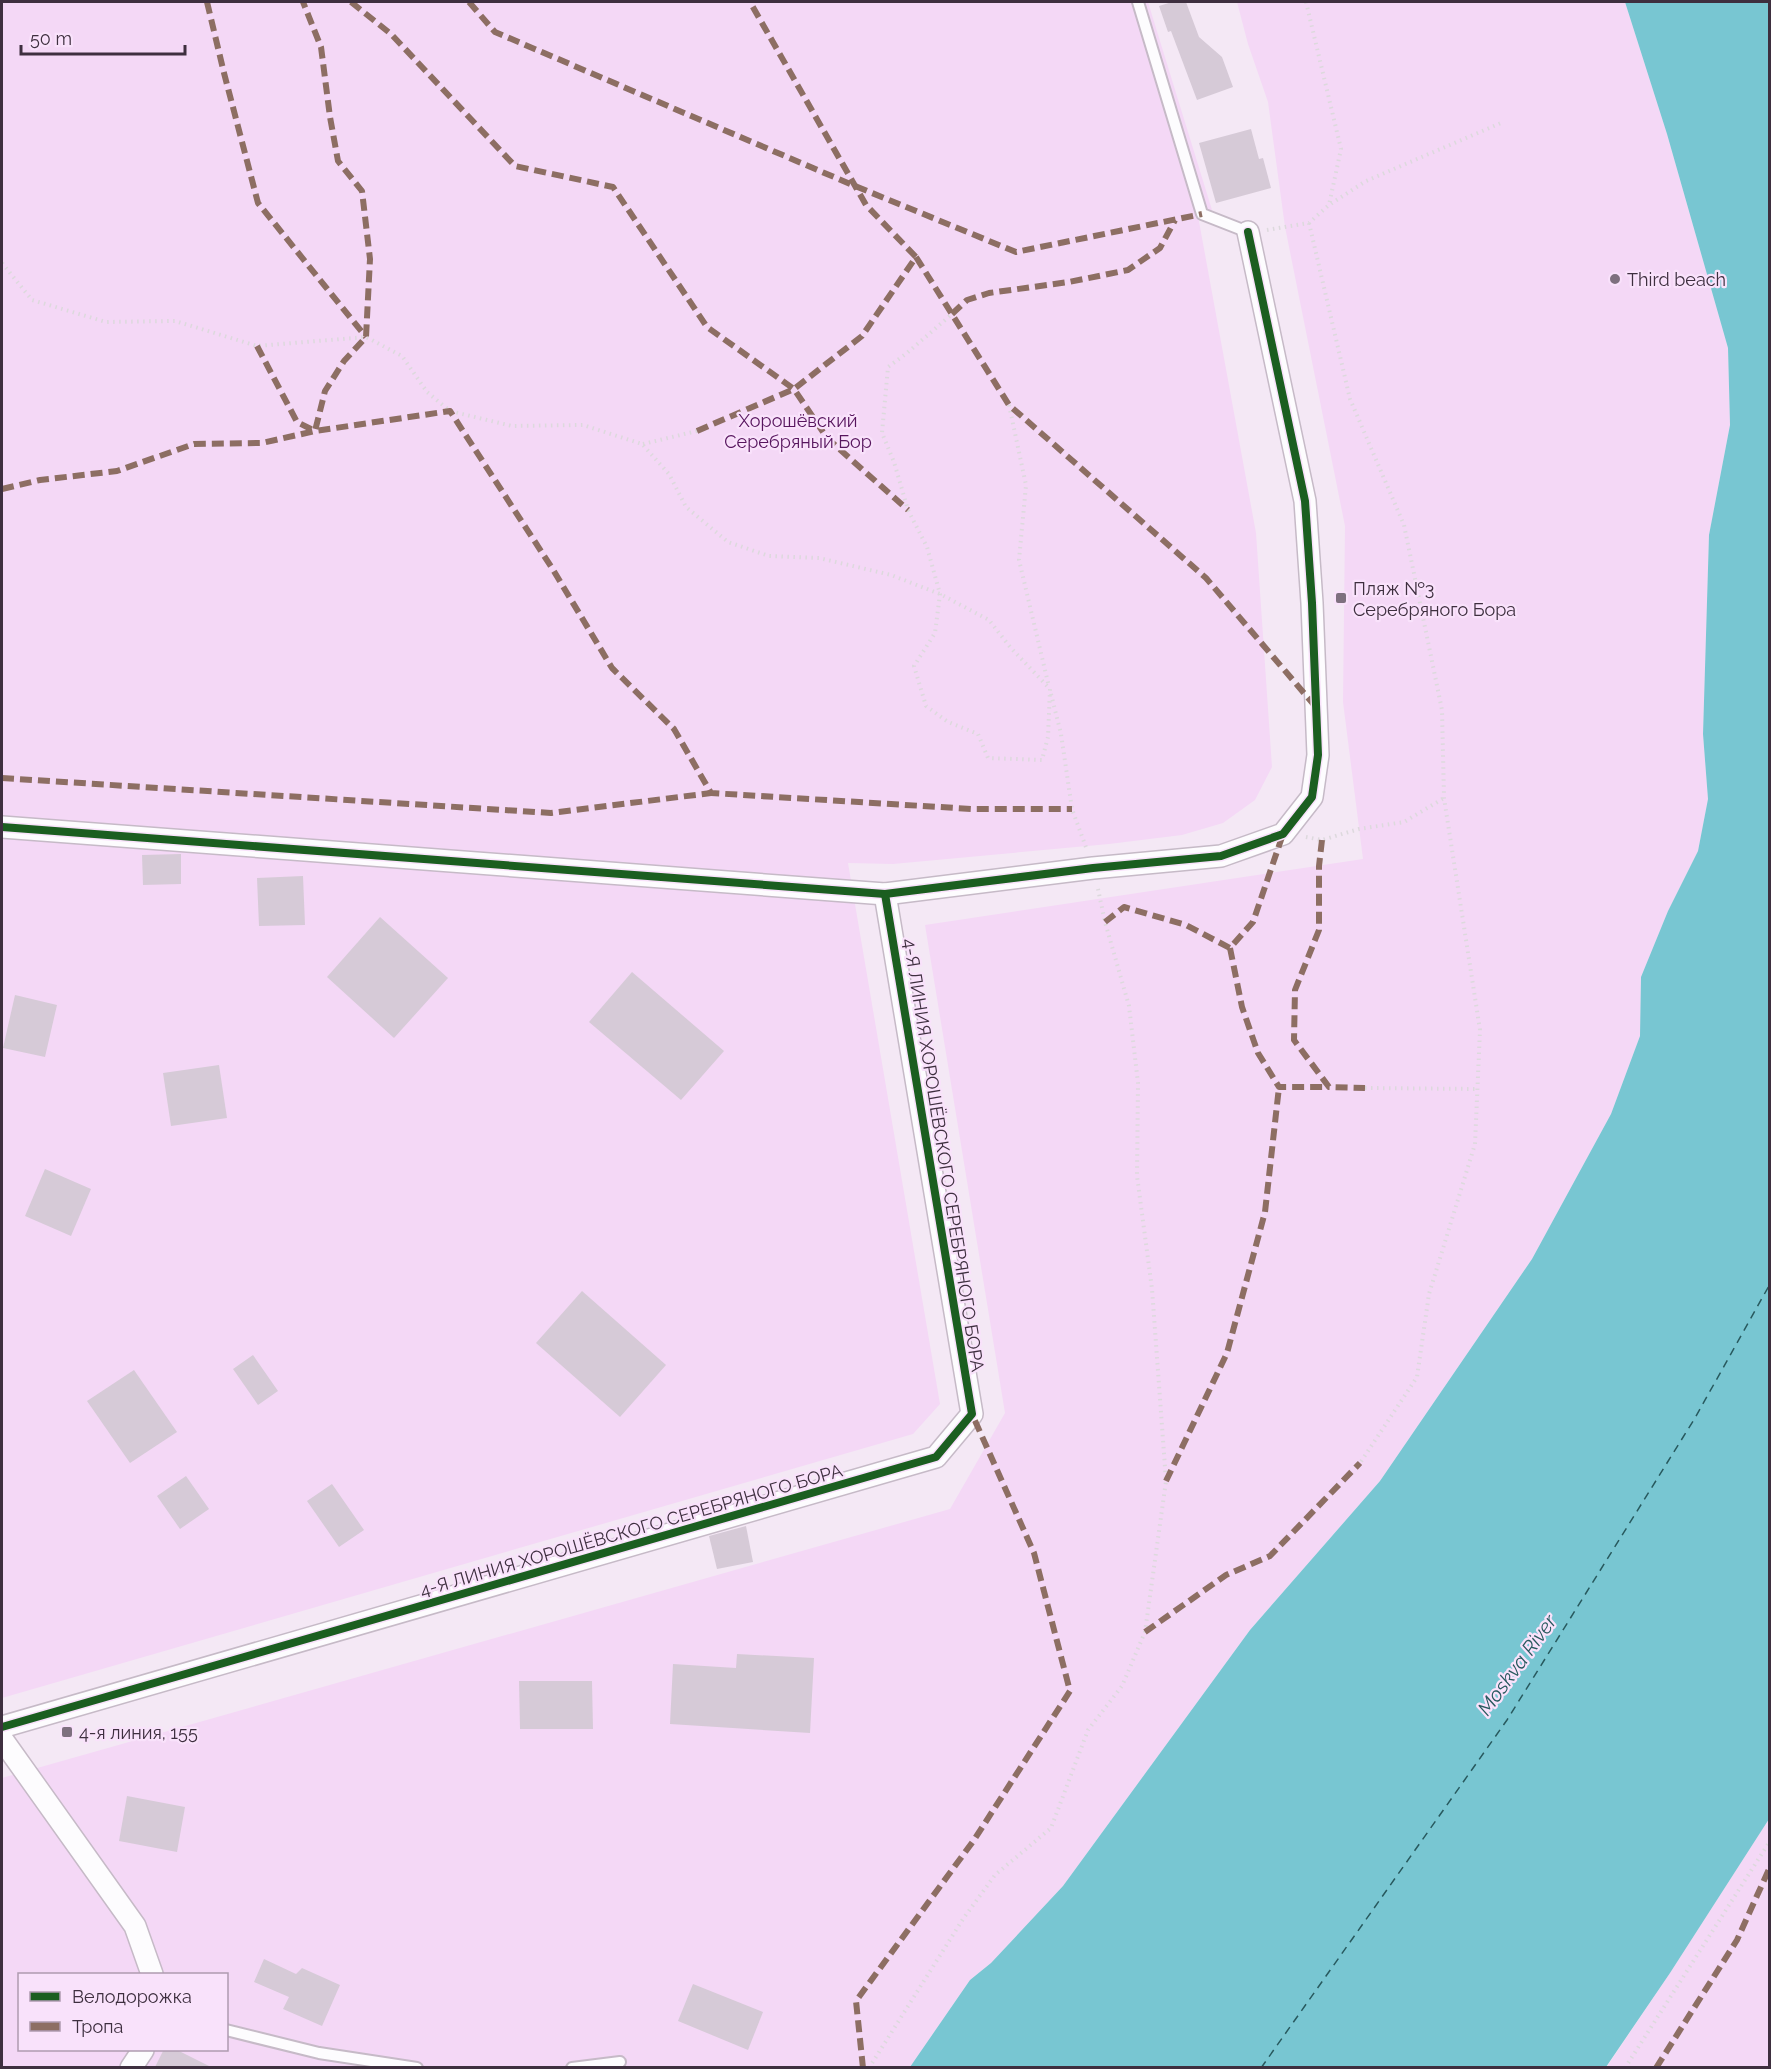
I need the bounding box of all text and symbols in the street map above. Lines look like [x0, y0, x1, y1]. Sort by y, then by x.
scale bar [21, 18, 184, 56]
text: 50 m [30, 28, 72, 49]
place label: Third beach [1627, 269, 1726, 290]
marker: Third beach [1608, 272, 1622, 286]
park label: Хорошёвский Серебряный Бор [724, 410, 872, 452]
place label: Пляж №3 Cеребряного Бора [1353, 578, 1516, 620]
marker: Пляж №3 Cеребряного Бора [1334, 591, 1348, 605]
street label: 4-Я ЛИНИЯ ХОРОШЁВСКОГО СЕРЕБРЯНОГО БОРА [899, 937, 989, 1373]
street label: 4-Я ЛИНИЯ ХОРОШЁВСКОГО СЕРЕБРЯНОГО БОРА [417, 1459, 845, 1601]
water label: Moskva River [1472, 1609, 1562, 1720]
place label: 4-я линия, 155 [79, 1722, 198, 1743]
marker: 4-я линия, 155 [60, 1725, 74, 1739]
legend [18, 1973, 228, 2051]
text: Велодорожка [72, 1986, 192, 2007]
text: Тропа [72, 2016, 123, 2037]

